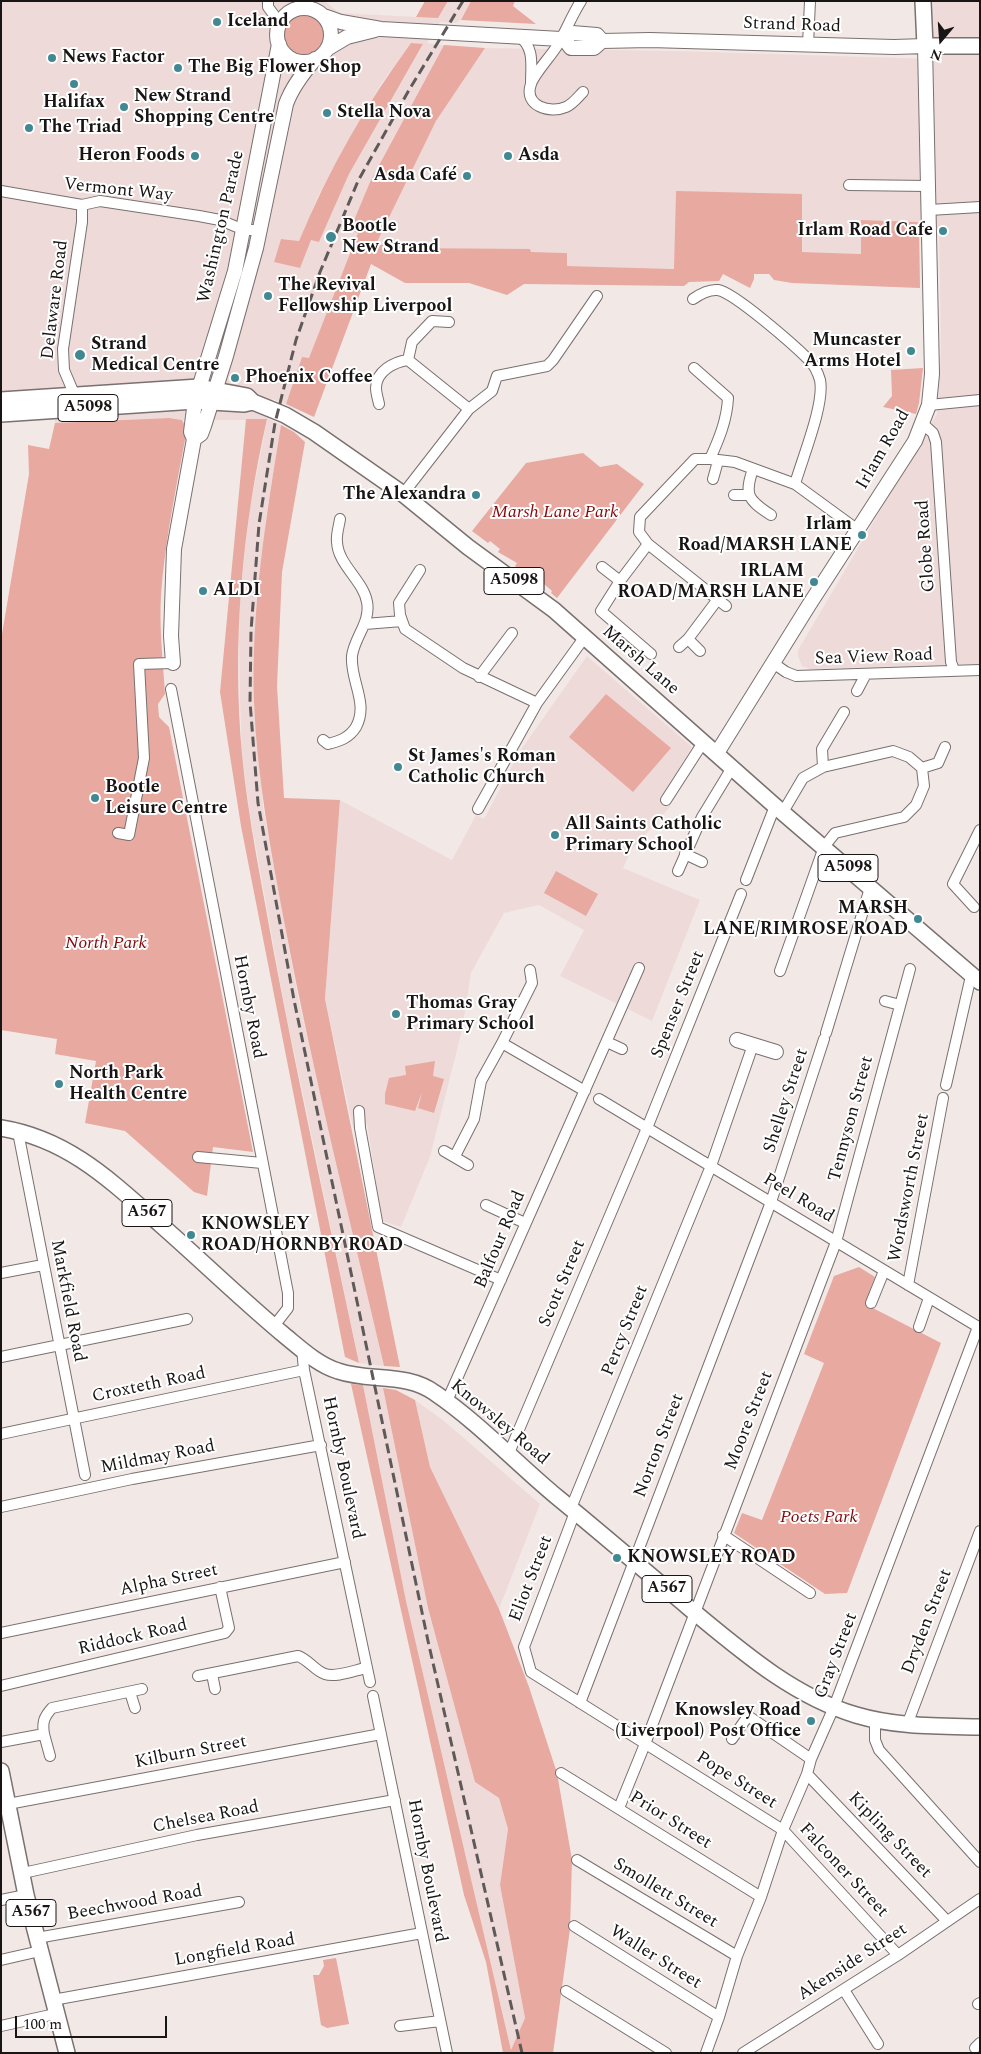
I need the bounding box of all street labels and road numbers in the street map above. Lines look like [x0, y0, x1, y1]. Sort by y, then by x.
street label: Strand Road [743, 13, 841, 39]
street label: Washington Parade [194, 149, 250, 305]
street label: Vermont Way [62, 175, 174, 207]
street label: Delaware Road [38, 239, 74, 361]
road number: A5098 [58, 394, 118, 422]
street label: Irlam Road [852, 406, 916, 494]
street label: Globe Road [913, 499, 941, 593]
road number: A5098 [484, 568, 544, 594]
street label: Marsh Lane [597, 622, 683, 700]
street label: Sea View Road [815, 645, 933, 671]
road number: A5098 [818, 854, 878, 881]
street label: Spenser Street [648, 948, 710, 1062]
street label: Hornby Road [227, 953, 269, 1061]
street label: Shelley Street [760, 1046, 814, 1156]
street label: Tennyson Street [825, 1054, 879, 1184]
street label: Wordsworth Street [885, 1112, 935, 1264]
street label: Peel Road [759, 1169, 837, 1229]
street label: Balfour Road [471, 1188, 531, 1292]
road number: A567 [122, 1200, 172, 1226]
street label: Scott Street [535, 1237, 591, 1331]
street label: Markfield Road [45, 1238, 89, 1364]
street label: Percy Street [598, 1282, 654, 1380]
street label: Croxteth Road [90, 1363, 208, 1409]
street label: Moore Street [721, 1368, 779, 1474]
street label: Knowsley Road [445, 1375, 553, 1471]
street label: Norton Street [630, 1391, 690, 1501]
street label: Hornby Boulevard [316, 1395, 368, 1541]
street label: Mildmay Road [99, 1436, 217, 1480]
street label: Eliot Street [506, 1533, 558, 1625]
street label: Alpha Street [118, 1560, 220, 1602]
street label: Dryden Street [898, 1566, 958, 1678]
road number: A567 [642, 1576, 692, 1602]
street label: Gray Street [811, 1610, 863, 1702]
street label: Riddock Road [76, 1615, 190, 1661]
street label: Kilburn Street [133, 1732, 249, 1774]
street label: Pope Street [691, 1748, 781, 1814]
street label: Prior Street [625, 1787, 715, 1855]
street label: Kipling Street [843, 1788, 935, 1884]
street label: Chelsea Road [151, 1797, 261, 1839]
street label: Hornby Boulevard [402, 1798, 450, 1944]
street label: Falconer Street [794, 1819, 892, 1923]
street label: Smollett Street [609, 1854, 721, 1934]
street label: Beechwood Road [66, 1881, 204, 1927]
road number: A567 [6, 1900, 56, 1926]
street label: Akenside Street [794, 1920, 912, 2006]
street label: Waller Street [605, 1921, 705, 1995]
street label: Longfield Road [173, 1930, 297, 1972]

